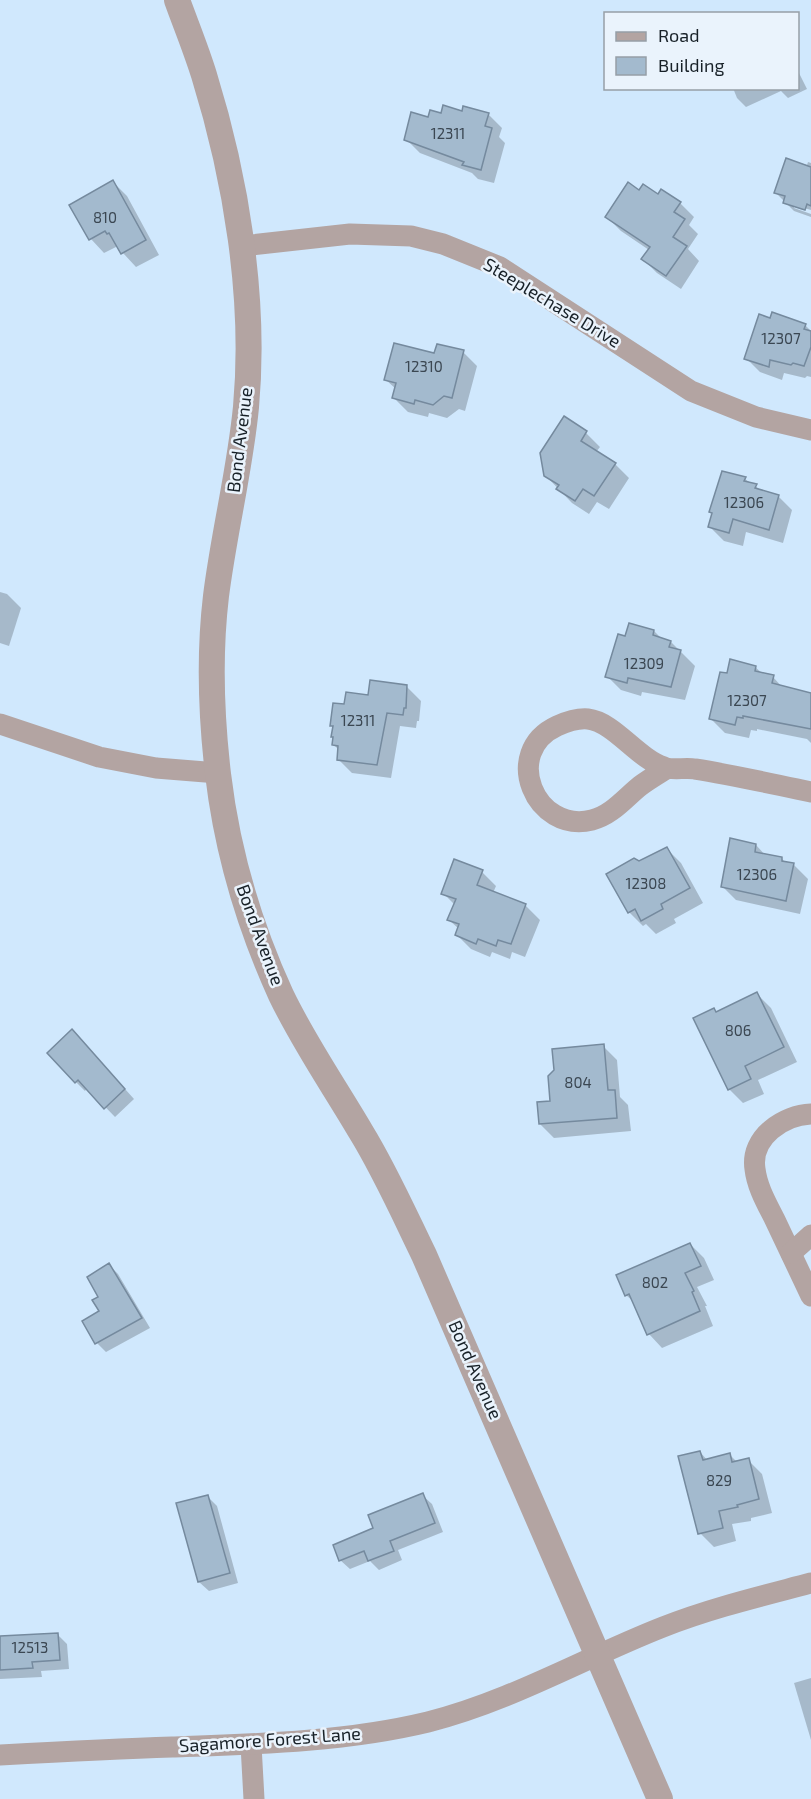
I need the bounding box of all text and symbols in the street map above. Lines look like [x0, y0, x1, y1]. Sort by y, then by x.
legend [604, 12, 799, 90]
text: Road [658, 24, 699, 46]
text: Building [658, 54, 725, 76]
house number: 12311 [431, 124, 465, 142]
house number: 810 [93, 208, 117, 226]
street label: Steeplechase Drive [480, 252, 625, 352]
house number: 12307 [761, 329, 801, 347]
house number: 12310 [405, 357, 443, 375]
street label: Bond Avenue [222, 386, 256, 494]
house number: 12306 [724, 493, 764, 511]
house number: 12309 [624, 654, 664, 672]
house number: 12307 [727, 691, 767, 709]
house number: 12311 [341, 711, 375, 729]
house number: 12306 [737, 865, 777, 883]
house number: 12308 [626, 874, 666, 892]
street label: Bond Avenue [232, 881, 289, 988]
house number: 806 [725, 1021, 751, 1039]
house number: 804 [564, 1073, 592, 1091]
house number: 802 [642, 1273, 668, 1291]
street label: Bond Avenue [444, 1317, 508, 1423]
house number: 829 [706, 1471, 732, 1489]
house number: 12513 [12, 1638, 48, 1656]
street label: Sagamore Forest Lane [178, 1722, 361, 1756]

